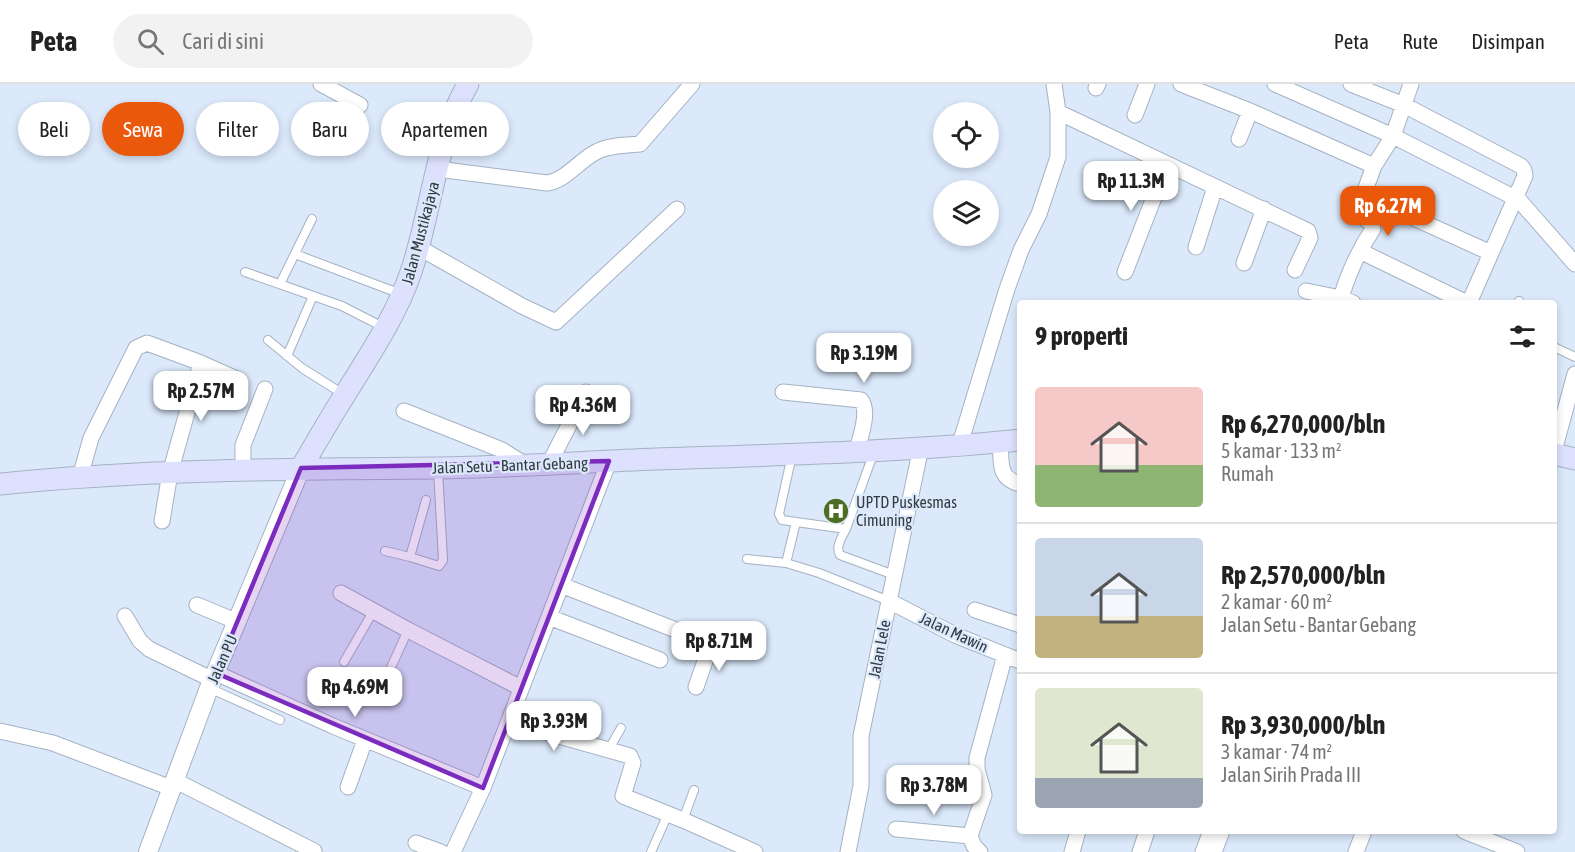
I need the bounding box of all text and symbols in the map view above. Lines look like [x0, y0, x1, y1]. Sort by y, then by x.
search box [113, 14, 533, 68]
text: Peta [30, 25, 77, 57]
icon: search [134, 25, 167, 58]
text: Cari di sini [182, 28, 264, 54]
text: Peta [1334, 29, 1369, 53]
text: Rute [1402, 29, 1438, 53]
text: Disimpan [1471, 29, 1545, 53]
chip: Beli [18, 102, 90, 156]
chip: Sewa [102, 102, 184, 156]
chip: Filter [196, 102, 279, 156]
chip: Baru [291, 102, 369, 156]
chip: Apartemen [381, 102, 509, 156]
map controls [933, 102, 999, 246]
button: locate [933, 102, 999, 168]
pin: Rp 11.3M [1069, 161, 1193, 212]
text: Rp 11.3M [1097, 169, 1165, 192]
street label: Jalan Mustikajaya [398, 179, 443, 287]
button: layers [933, 180, 999, 246]
pin: Rp 6.27M [1326, 186, 1450, 237]
text: Rp 6.27M [1354, 194, 1422, 217]
icon: filters [1506, 320, 1539, 353]
text: 9 properti [1035, 321, 1128, 351]
pin: Rp 3.19M [802, 333, 926, 384]
text: Rp 3.19M [830, 341, 898, 364]
pin: Rp 2.57M [139, 371, 263, 422]
text: Rp 2.57M [167, 379, 235, 402]
pin: Rp 4.36M [521, 385, 645, 436]
text: Rp 4.36M [549, 393, 617, 416]
text: Rp 6,270,000/bln [1221, 409, 1385, 439]
icon: home [1083, 411, 1155, 483]
text: 5 kamar · 133 m² [1221, 439, 1342, 462]
street label: Jalan Setu - Bantar Gebang [432, 453, 588, 478]
text: Rumah [1221, 462, 1274, 485]
place label: UPTD Puskesmas Cimuning [856, 493, 957, 530]
hospital icon: UPTD Puskesmas Cimuning [821, 496, 851, 526]
text: Rp 2,570,000/bln [1221, 560, 1385, 590]
icon: home [1083, 562, 1155, 634]
text: 2 kamar · 60 m² [1221, 590, 1332, 613]
street label: Jalan Mawin [917, 608, 991, 656]
text: Jalan Setu - Bantar Gebang [1221, 613, 1416, 636]
street label: Jalan Lele [865, 618, 893, 680]
pin: Rp 8.71M [657, 621, 781, 672]
text: Rp 8.71M [685, 629, 753, 652]
street label: Jalan PU [203, 632, 241, 686]
pin: Rp 4.69M [293, 667, 417, 718]
text: Rp 4.69M [321, 675, 389, 698]
pin: Rp 3.93M [492, 701, 616, 752]
text: Rp 3.93M [520, 709, 588, 732]
text: Rp 3,930,000/bln [1221, 710, 1385, 740]
icon: home [1083, 712, 1155, 784]
text: 3 kamar · 74 m² [1221, 740, 1332, 763]
text: Jalan Sirih Prada III [1221, 763, 1361, 786]
pin: Rp 3.78M [872, 765, 996, 816]
text: Rp 3.78M [900, 773, 968, 796]

